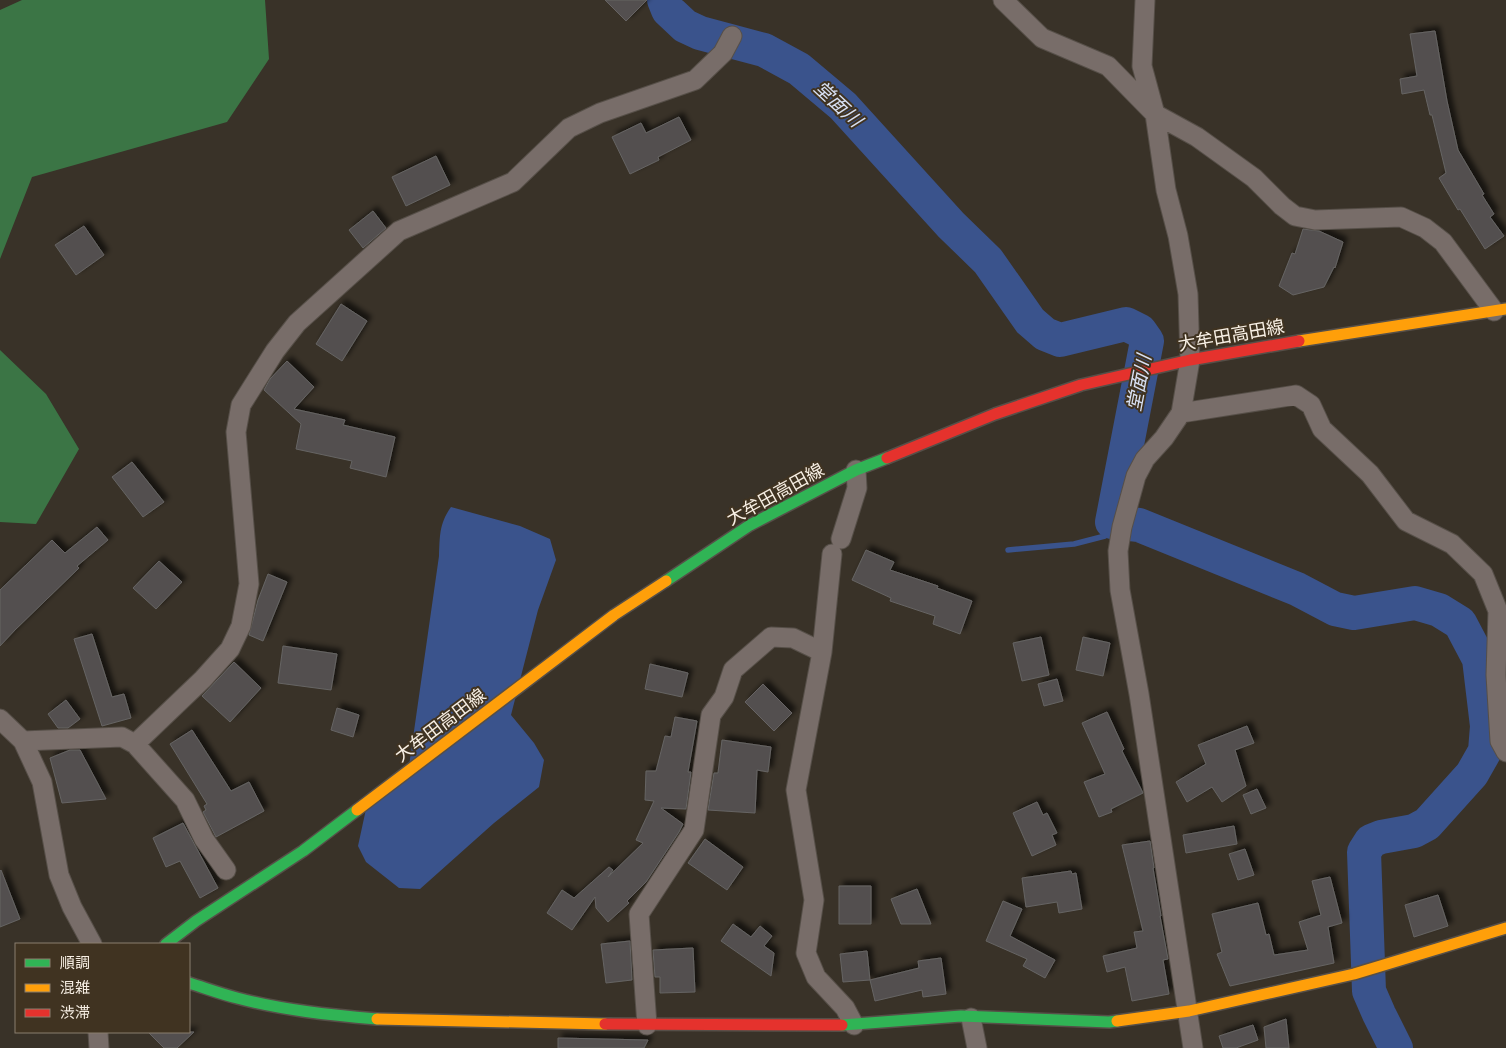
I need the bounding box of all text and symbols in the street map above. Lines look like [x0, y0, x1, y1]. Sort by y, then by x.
water label: 堂面川 [809, 75, 869, 134]
street label: 大牟田高田線 [1176, 314, 1286, 356]
water label: 堂面川 [1121, 351, 1157, 413]
street label: 大牟田高田線 [722, 458, 828, 530]
street label: 大牟田高田線 [390, 683, 490, 767]
legend [15, 943, 190, 1033]
text: 順調 [60, 953, 90, 972]
text: 混雑 [60, 978, 90, 997]
text: 渋滞 [60, 1003, 90, 1022]

